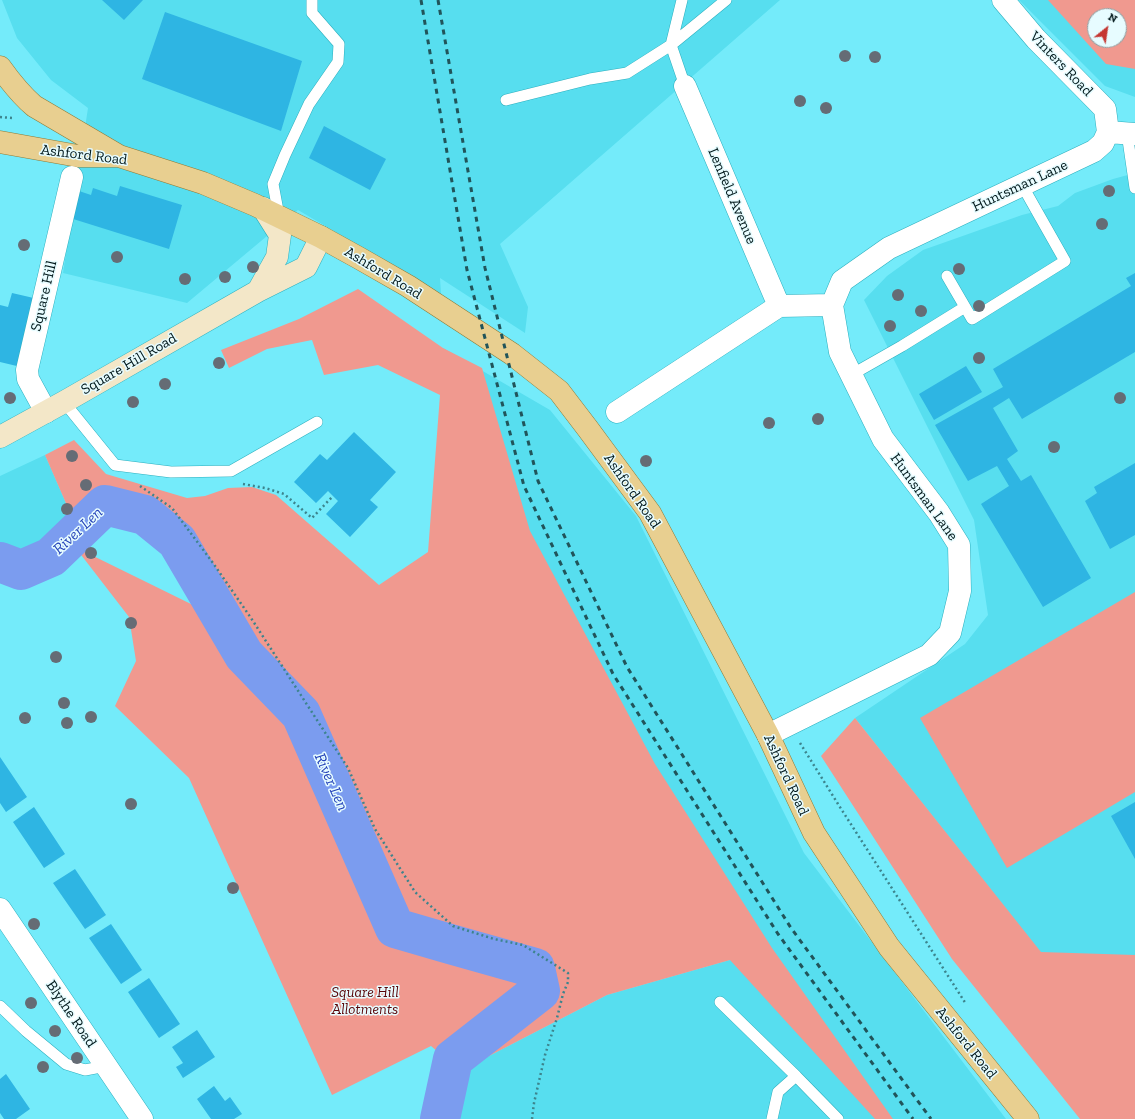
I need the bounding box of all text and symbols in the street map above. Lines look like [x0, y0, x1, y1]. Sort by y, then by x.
north arrow [1087, 8, 1127, 48]
text: N [1106, 10, 1120, 26]
street label: Vinters Road [1026, 28, 1096, 100]
street label: Ashford Road [40, 141, 128, 169]
street label: Lenfield Avenue [704, 145, 760, 247]
street label: Huntsman Lane [969, 156, 1071, 216]
street label: Ashford Road [341, 243, 425, 303]
street label: Square Hill [27, 259, 61, 333]
street label: Square Hill Road [78, 329, 180, 399]
street label: Ashford Road [600, 450, 664, 532]
street label: Huntsman Lane [886, 450, 962, 544]
water label: River Len [49, 503, 107, 559]
street label: Ashford Road [759, 732, 813, 818]
water label: River Len [310, 750, 352, 814]
street label: Blythe Road [42, 977, 100, 1051]
park label: Square Hill Allotments [331, 984, 399, 1019]
street label: Ashford Road [932, 1003, 1000, 1083]

